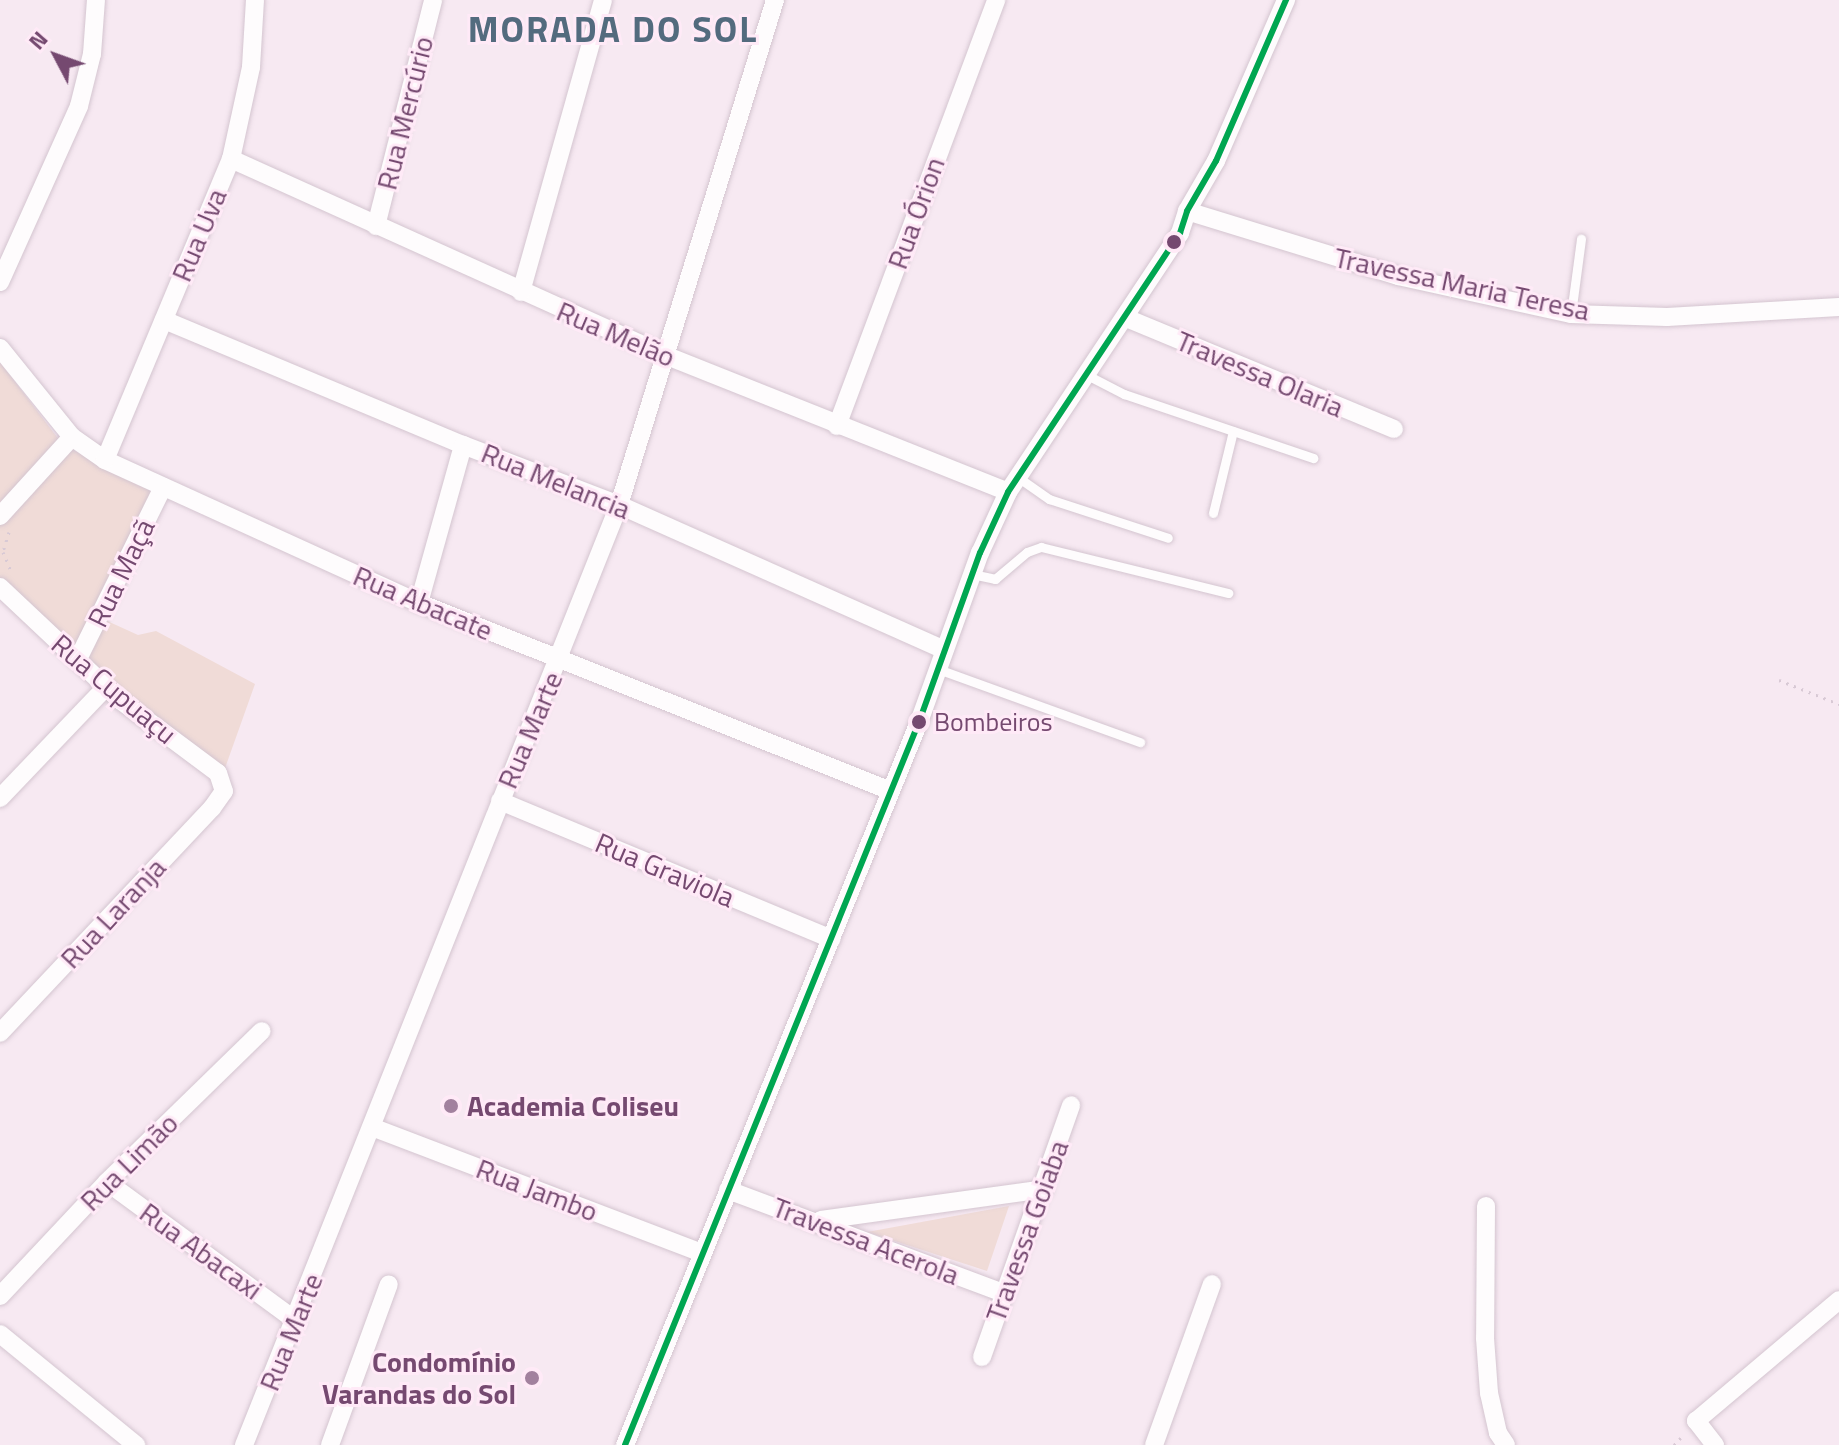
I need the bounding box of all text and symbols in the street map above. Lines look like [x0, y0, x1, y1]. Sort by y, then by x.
district label: MORADA DO SOL [468, 7, 758, 51]
north arrow [16, 16, 96, 96]
text: N [20, 23, 56, 57]
street label: Rua Mercúrio [370, 33, 440, 193]
street label: Rua Órion [880, 153, 952, 273]
street label: Rua Uva [164, 184, 234, 286]
unlabelled marker [1166, 234, 1182, 250]
street label: Travessa Maria Teresa [1331, 241, 1593, 327]
street label: Rua Melão [552, 294, 680, 374]
street label: Travessa Olaria [1171, 324, 1349, 424]
street label: Rua Melancia [477, 436, 635, 526]
street label: Rua Maçã [80, 514, 162, 632]
street label: Rua Abacate [348, 559, 498, 647]
street label: Rua Cupuaçu [45, 627, 183, 751]
street label: Rua Marte [490, 667, 570, 793]
place label: Bombeiros [934, 706, 1053, 738]
marker: Bombeiros [911, 714, 927, 730]
street label: Rua Graviola [590, 826, 740, 914]
street label: Rua Laranja [53, 851, 173, 975]
place label: Academia Coliseu [467, 1089, 679, 1123]
marker: Academia Coliseu [442, 1097, 460, 1115]
street label: Rua Limão [73, 1106, 185, 1218]
street label: Travessa Goiaba [979, 1136, 1075, 1326]
street label: Rua Jambo [472, 1152, 602, 1228]
street label: Travessa Acerola [768, 1190, 964, 1292]
street label: Rua Abacaxi [133, 1195, 269, 1307]
street label: Rua Marte [252, 1268, 330, 1396]
place label: Condomínio Varandas do Sol [322, 1345, 516, 1411]
marker: Condomínio Varandas do Sol [523, 1369, 541, 1387]

